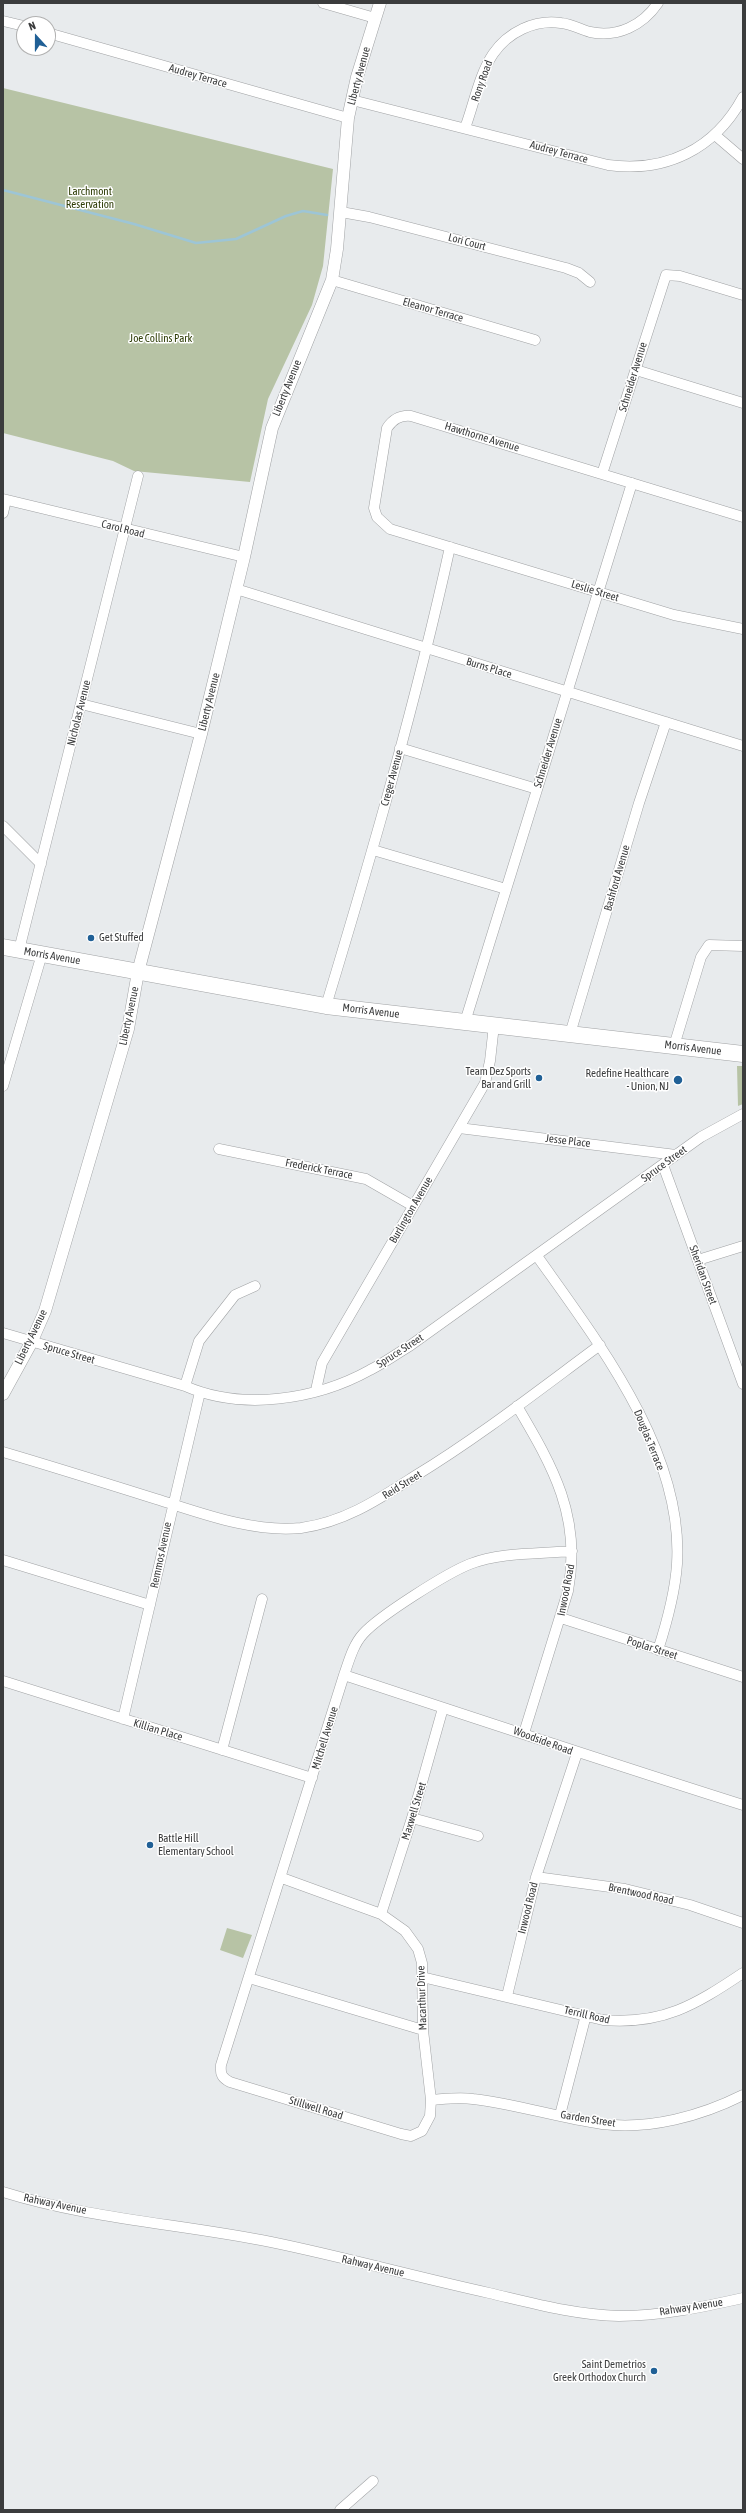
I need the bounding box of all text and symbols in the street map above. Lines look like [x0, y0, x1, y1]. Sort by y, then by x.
north arrow [16, 16, 56, 56]
text: N [27, 19, 37, 32]
street label: Liberty Avenue [345, 45, 373, 107]
street label: Rony Road [468, 59, 496, 103]
street label: Audrey Terrace [167, 61, 229, 91]
street label: Audrey Terrace [528, 138, 590, 166]
park label: Larchmont Reservation [66, 185, 114, 211]
street label: Lori Court [447, 231, 487, 253]
street label: Eleanor Terrace [401, 295, 465, 325]
park label: Joe Collins Park [130, 332, 192, 346]
street label: Schneider Avenue [616, 341, 650, 413]
street label: Liberty Avenue [270, 358, 304, 418]
street label: Hawthorne Avenue [443, 419, 521, 455]
street label: Carol Road [100, 517, 146, 541]
street label: Leslie Street [570, 577, 620, 605]
street label: Burns Place [465, 655, 513, 681]
street label: Liberty Avenue [195, 671, 223, 733]
street label: Nicholas Avenue [64, 679, 94, 747]
street label: Schneider Avenue [531, 717, 565, 789]
street label: Creger Avenue [378, 748, 406, 808]
street label: Bashford Avenue [601, 843, 633, 913]
place label: Get Stuffed [99, 931, 144, 945]
marker: Get Stuffed [86, 933, 96, 943]
street label: Morris Avenue [23, 945, 81, 967]
street label: Liberty Avenue [116, 985, 142, 1047]
street label: Morris Avenue [342, 1001, 400, 1021]
street label: Morris Avenue [664, 1038, 722, 1058]
place label: Team Dez Sports Bar and Grill [465, 1065, 531, 1091]
place label: Redefine Healthcare - Union, NJ [586, 1067, 669, 1093]
marker: Team Dez Sports Bar and Grill [534, 1073, 544, 1083]
marker: Redefine Healthcare - Union, NJ [672, 1074, 684, 1086]
street label: Jesse Place [545, 1132, 591, 1150]
street label: Spruce Street [639, 1143, 689, 1185]
street label: Frederick Terrace [284, 1156, 354, 1182]
street label: Burlington Avenue [387, 1174, 435, 1246]
street label: Sheridan Street [686, 1244, 720, 1306]
street label: Liberty Avenue [12, 1307, 50, 1367]
street label: Spruce Street [374, 1331, 426, 1371]
street label: Spruce Street [42, 1339, 96, 1367]
street label: Douglas Terrace [631, 1408, 667, 1472]
street label: Reid Street [380, 1468, 424, 1502]
street label: Remmos Avenue [148, 1521, 174, 1589]
street label: Inwood Road [554, 1563, 578, 1617]
street label: Poplar Street [625, 1634, 679, 1662]
street label: Mitchell Avenue [309, 1705, 341, 1771]
street label: Killian Place [132, 1716, 184, 1744]
street label: Woodside Road [511, 1724, 575, 1758]
street label: Maxwell Street [399, 1780, 429, 1842]
place label: Battle Hill Elementary School [158, 1832, 234, 1858]
marker: Battle Hill Elementary School [145, 1840, 155, 1850]
street label: Inwood Road [515, 1881, 541, 1935]
street label: Brentwood Road [607, 1881, 675, 1907]
street label: Macarthur Drive [414, 1965, 430, 2031]
street label: Terrill Road [563, 2003, 611, 2027]
street label: Stillwell Road [287, 2094, 345, 2122]
street label: Garden Street [560, 2108, 616, 2130]
street label: Rahway Avenue [22, 2191, 88, 2217]
street label: Rahway Avenue [340, 2252, 406, 2280]
street label: Rahway Avenue [658, 2295, 724, 2319]
place label: Saint Demetrios Greek Orthodox Church [553, 2358, 646, 2384]
marker: Saint Demetrios Greek Orthodox Church [649, 2366, 659, 2376]

